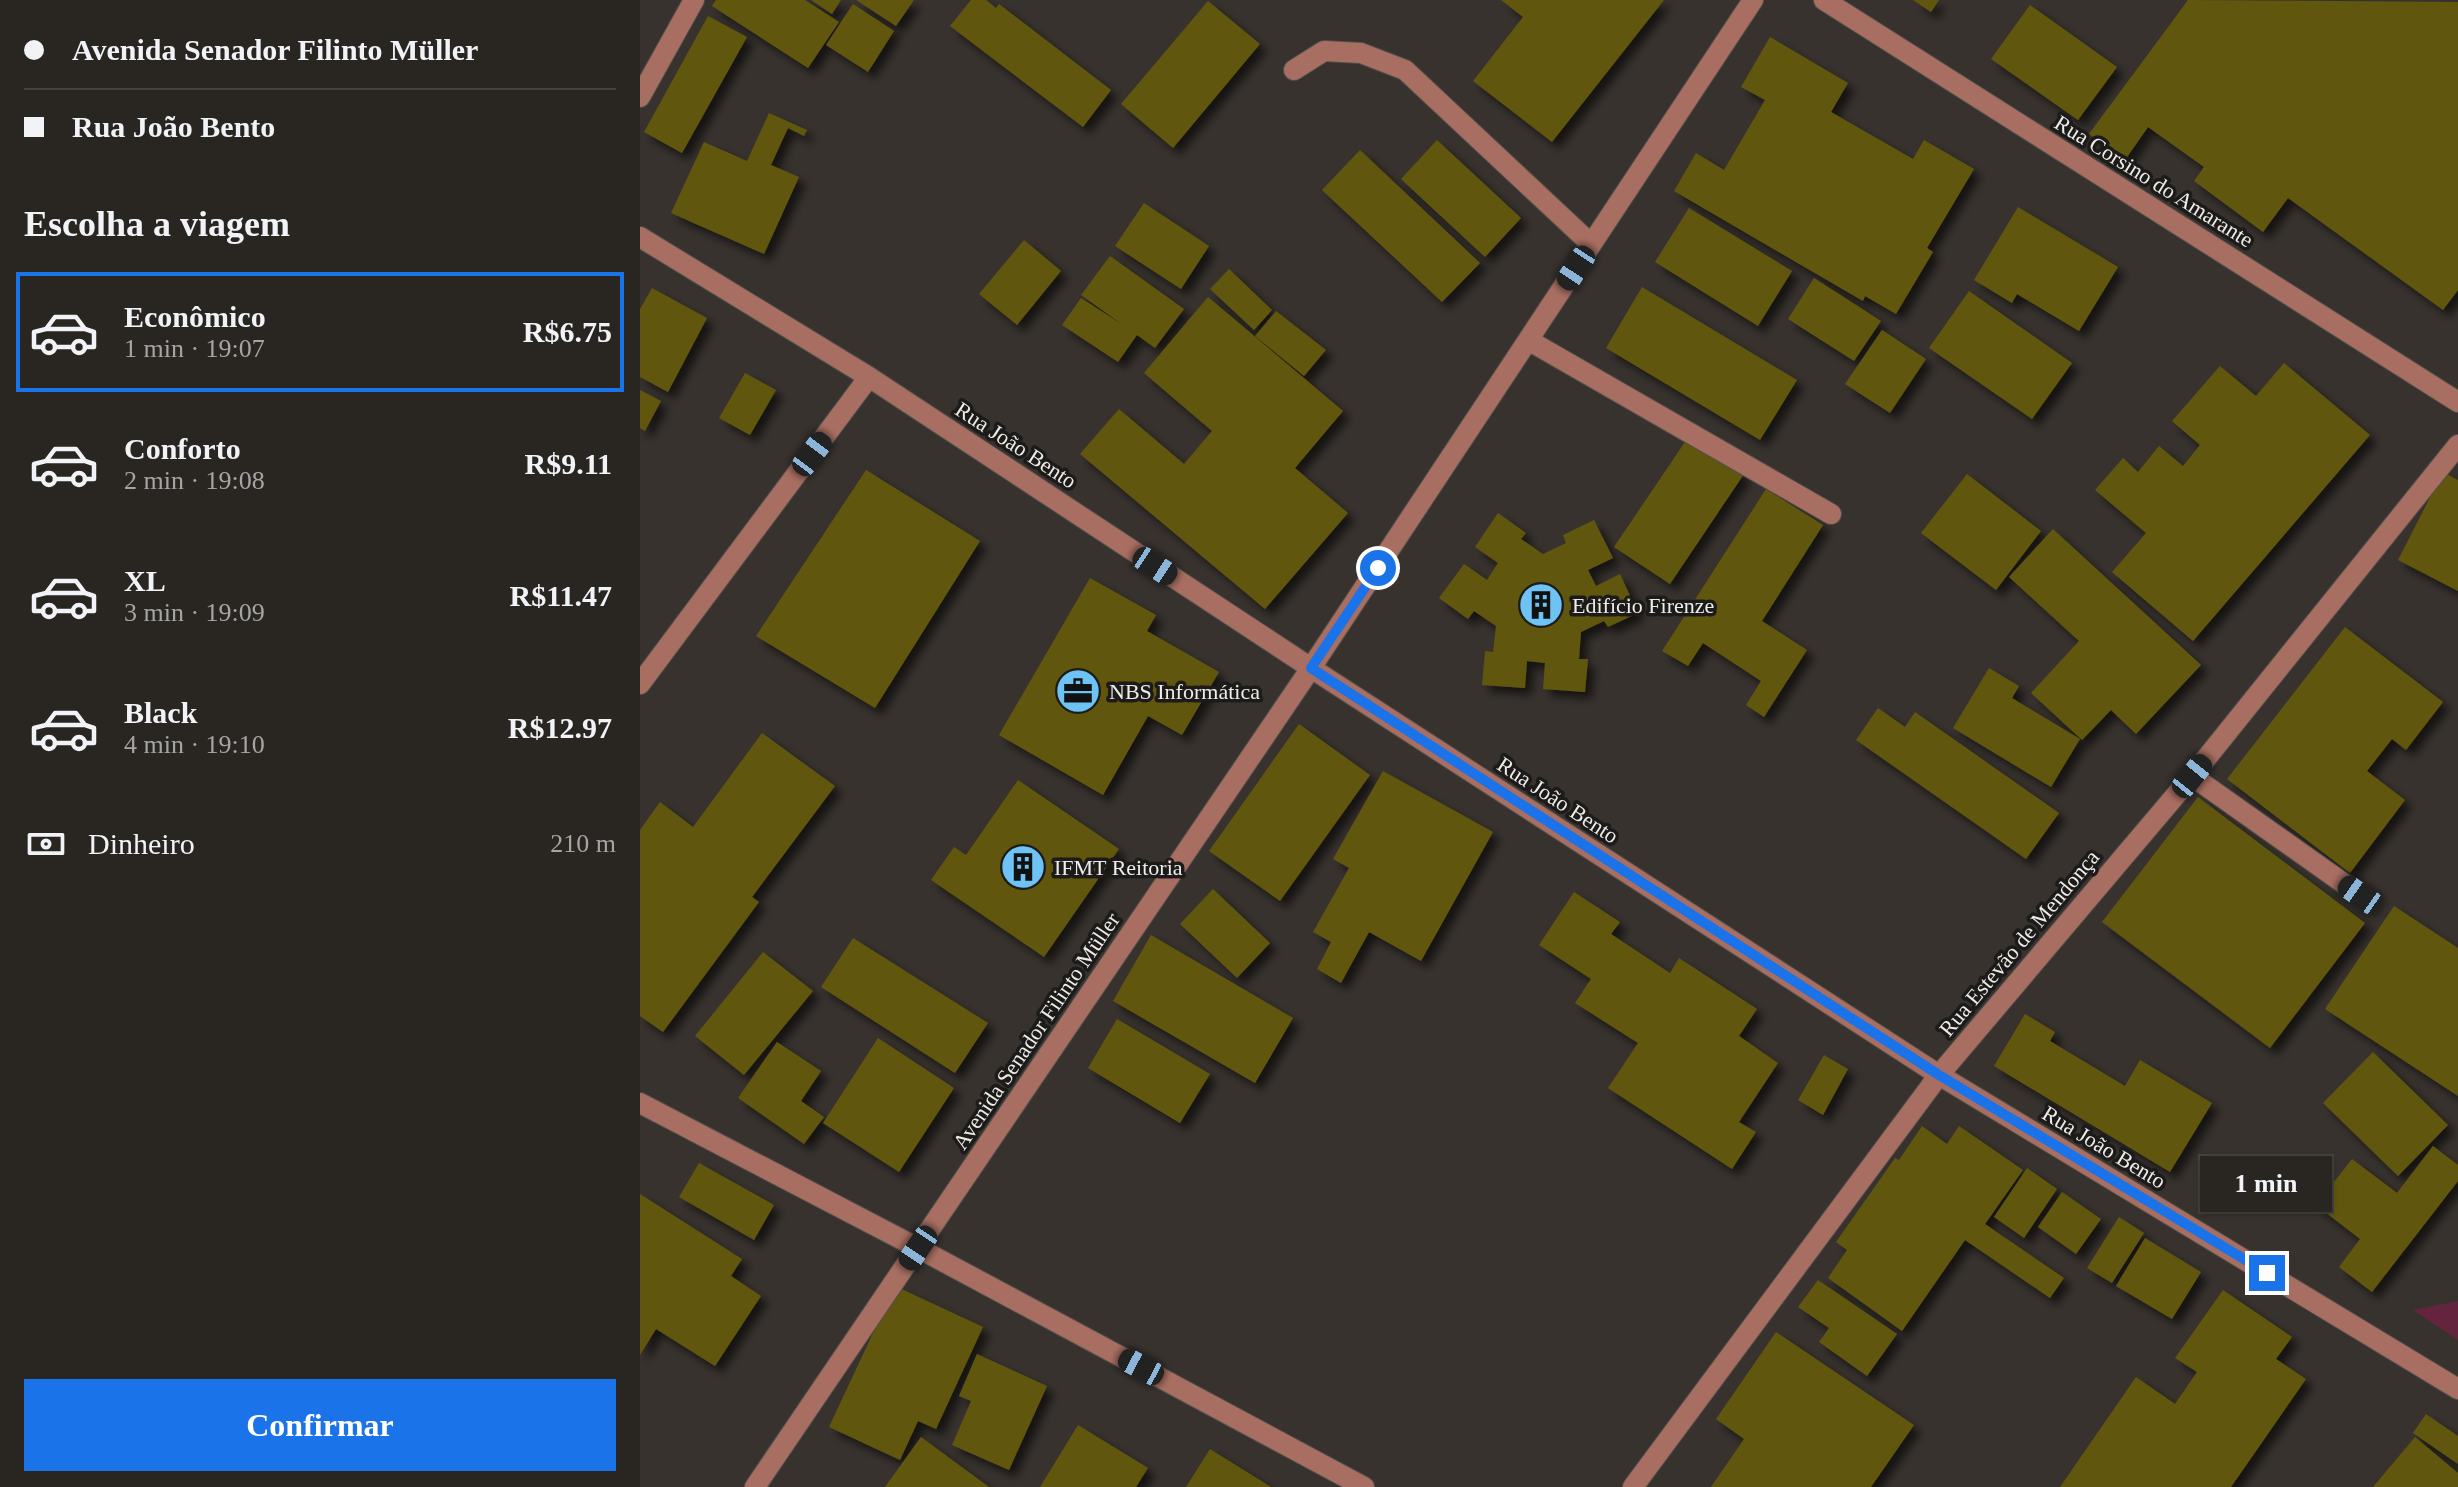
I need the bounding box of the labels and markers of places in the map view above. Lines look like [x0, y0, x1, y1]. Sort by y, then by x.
building icon: Edifício Firenze [1517, 581, 1565, 629]
place label: Edifício Firenze [1572, 593, 1714, 618]
office icon: NBS Informática [1054, 667, 1102, 715]
place label: NBS Informática [1109, 679, 1260, 704]
building icon: IFMT Reitoria [999, 843, 1047, 891]
place label: IFMT Reitoria [1054, 855, 1183, 880]

